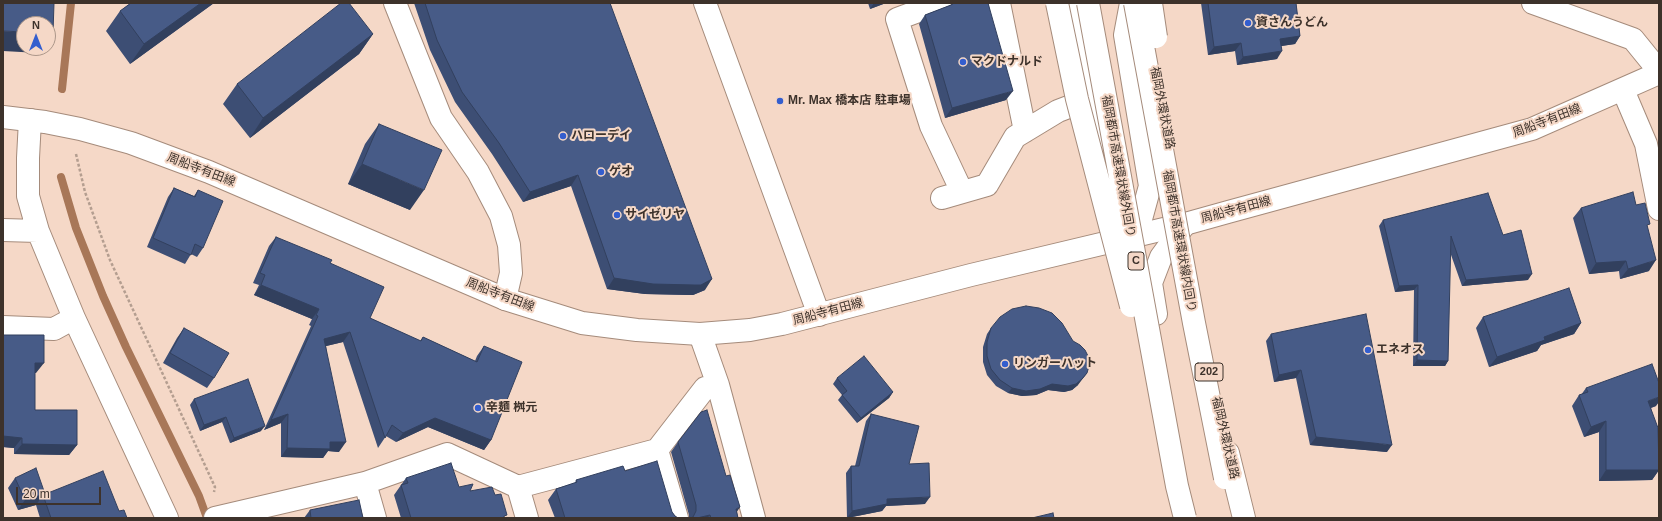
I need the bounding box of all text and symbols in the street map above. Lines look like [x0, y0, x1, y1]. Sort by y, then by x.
north arrow [16, 16, 56, 56]
place label: 資さんうどん [1256, 16, 1328, 30]
marker: 資さんうどん [1243, 18, 1253, 28]
text: N [32, 19, 40, 31]
place label: マクドナルド [971, 55, 1043, 69]
marker: マクドナルド [958, 57, 968, 67]
street label: 福岡外環状道路 [1147, 65, 1177, 151]
place label: Mr. Max 橋本店 駐車場 [788, 94, 911, 108]
street label: 福岡都市高速環状線外回り [1098, 94, 1138, 238]
marker: Mr. Max 橋本店 駐車場 [775, 96, 785, 106]
street label: 周船寺有田線 [1511, 101, 1583, 141]
place label: ハローデイ [571, 129, 631, 143]
marker: ハローデイ [558, 131, 568, 141]
street label: 周船寺有田線 [165, 150, 237, 190]
place label: ゲオ [609, 165, 633, 179]
marker: ゲオ [596, 167, 606, 177]
street label: 福岡都市高速環状線内回り [1159, 169, 1199, 313]
street label: 周船寺有田線 [1199, 194, 1273, 226]
place label: サイゼリヤ [625, 208, 685, 222]
marker: サイゼリヤ [612, 210, 622, 220]
road number: C [1128, 252, 1144, 270]
street label: 周船寺有田線 [464, 275, 536, 315]
street label: 周船寺有田線 [791, 296, 865, 328]
place label: エネオス [1376, 343, 1424, 357]
marker: エネオス [1363, 345, 1373, 355]
place label: リンガーハット [1013, 357, 1097, 371]
marker: リンガーハット [1000, 359, 1010, 369]
road number: 202 [1195, 363, 1223, 381]
street label: 福岡外環状道路 [1209, 395, 1241, 481]
place label: 辛麺 桝元 [486, 401, 537, 415]
marker: 辛麺 桝元 [473, 403, 483, 413]
scale bar [18, 479, 103, 505]
text: 20 m [23, 487, 50, 501]

